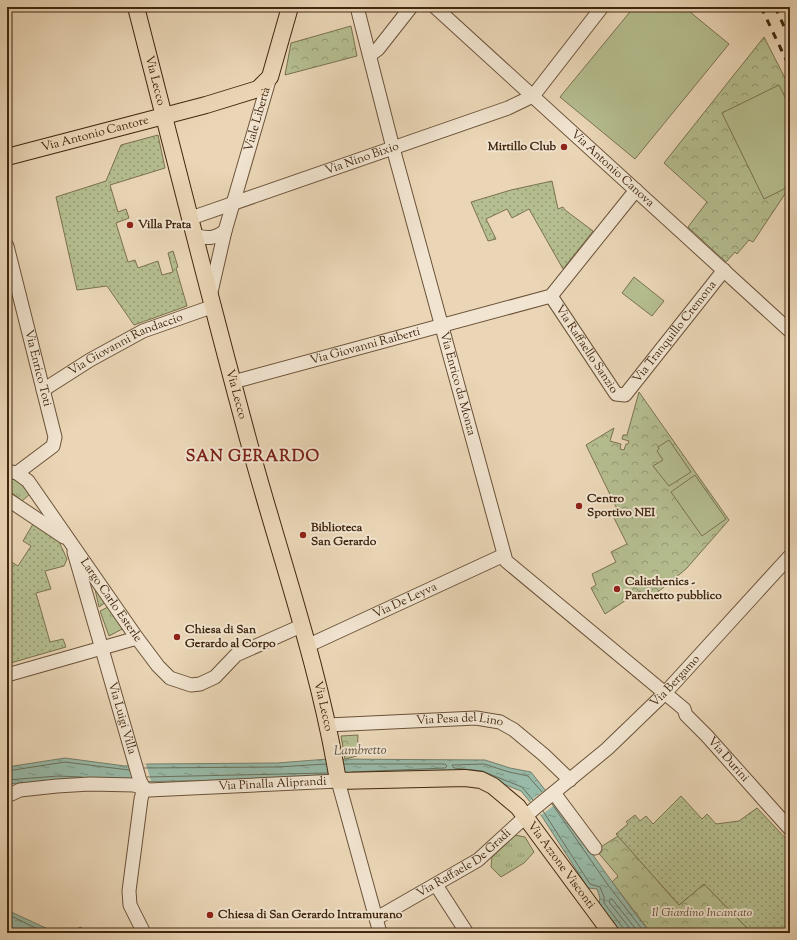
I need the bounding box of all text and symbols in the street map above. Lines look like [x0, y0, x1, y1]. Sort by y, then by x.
street label: Via Lecco [140, 54, 170, 108]
street label: Viale Libertà [240, 85, 276, 154]
street label: Via Antonio Cantore [39, 111, 151, 157]
street label: Via Antonio Canova [566, 126, 658, 212]
street label: Via Nino Bixio [323, 137, 402, 180]
place label: Mirtillo Club [487, 138, 556, 156]
marker: Mirtillo Club [559, 142, 569, 152]
place label: Villa Prata [137, 216, 192, 234]
marker: Villa Prata [125, 220, 135, 230]
street label: Via Tranquillo Cremona [629, 277, 721, 387]
street label: Via Raffaello Sanzio [550, 301, 623, 398]
street label: Via Giovanni Randaccio [65, 308, 186, 380]
street label: Via Giovanni Raiberti [308, 323, 423, 370]
street label: Via Enrico Toti [19, 328, 56, 409]
street label: Via Enrico da Monza [435, 330, 480, 438]
street label: Via Lecco [221, 367, 251, 422]
district label: SAN GERARDO [186, 446, 320, 469]
place label: Centro Sportivo NEI [587, 490, 655, 522]
marker: Centro Sportivo NEI [574, 501, 584, 511]
place label: Biblioteca San Gerardo [310, 519, 377, 551]
marker: Biblioteca San Gerardo [298, 530, 308, 540]
street label: Largo Carlo Esterle [75, 555, 147, 646]
place label: Calisthenics - Parchetto pubblico [624, 573, 722, 605]
street label: Via De Leyva [370, 578, 440, 623]
marker: Calisthenics - Parchetto pubblico [612, 584, 622, 594]
place label: Chiesa di San Gerardo al Corpo [185, 621, 276, 653]
marker: Chiesa di San Gerardo al Corpo [172, 632, 182, 642]
street label: Via Bergamo [646, 651, 705, 712]
street label: Via Lecco [308, 679, 338, 733]
street label: Via Luigi Villa [103, 680, 141, 757]
street label: Via Pesa del Lino [416, 709, 508, 732]
street label: Via Durini [703, 733, 754, 787]
water label: Lambretto [333, 742, 387, 760]
street label: Via Pinalla Aliprandi [218, 773, 328, 796]
street label: Via Azzone Visconti [523, 818, 600, 913]
street label: Via Raffaele De Gradi [413, 824, 516, 902]
park label: Il Giardino Incantato [652, 904, 752, 922]
place label: Chiesa di San Gerardo Intramurano [218, 906, 403, 924]
marker: Chiesa di San Gerardo Intramurano [205, 910, 215, 920]

